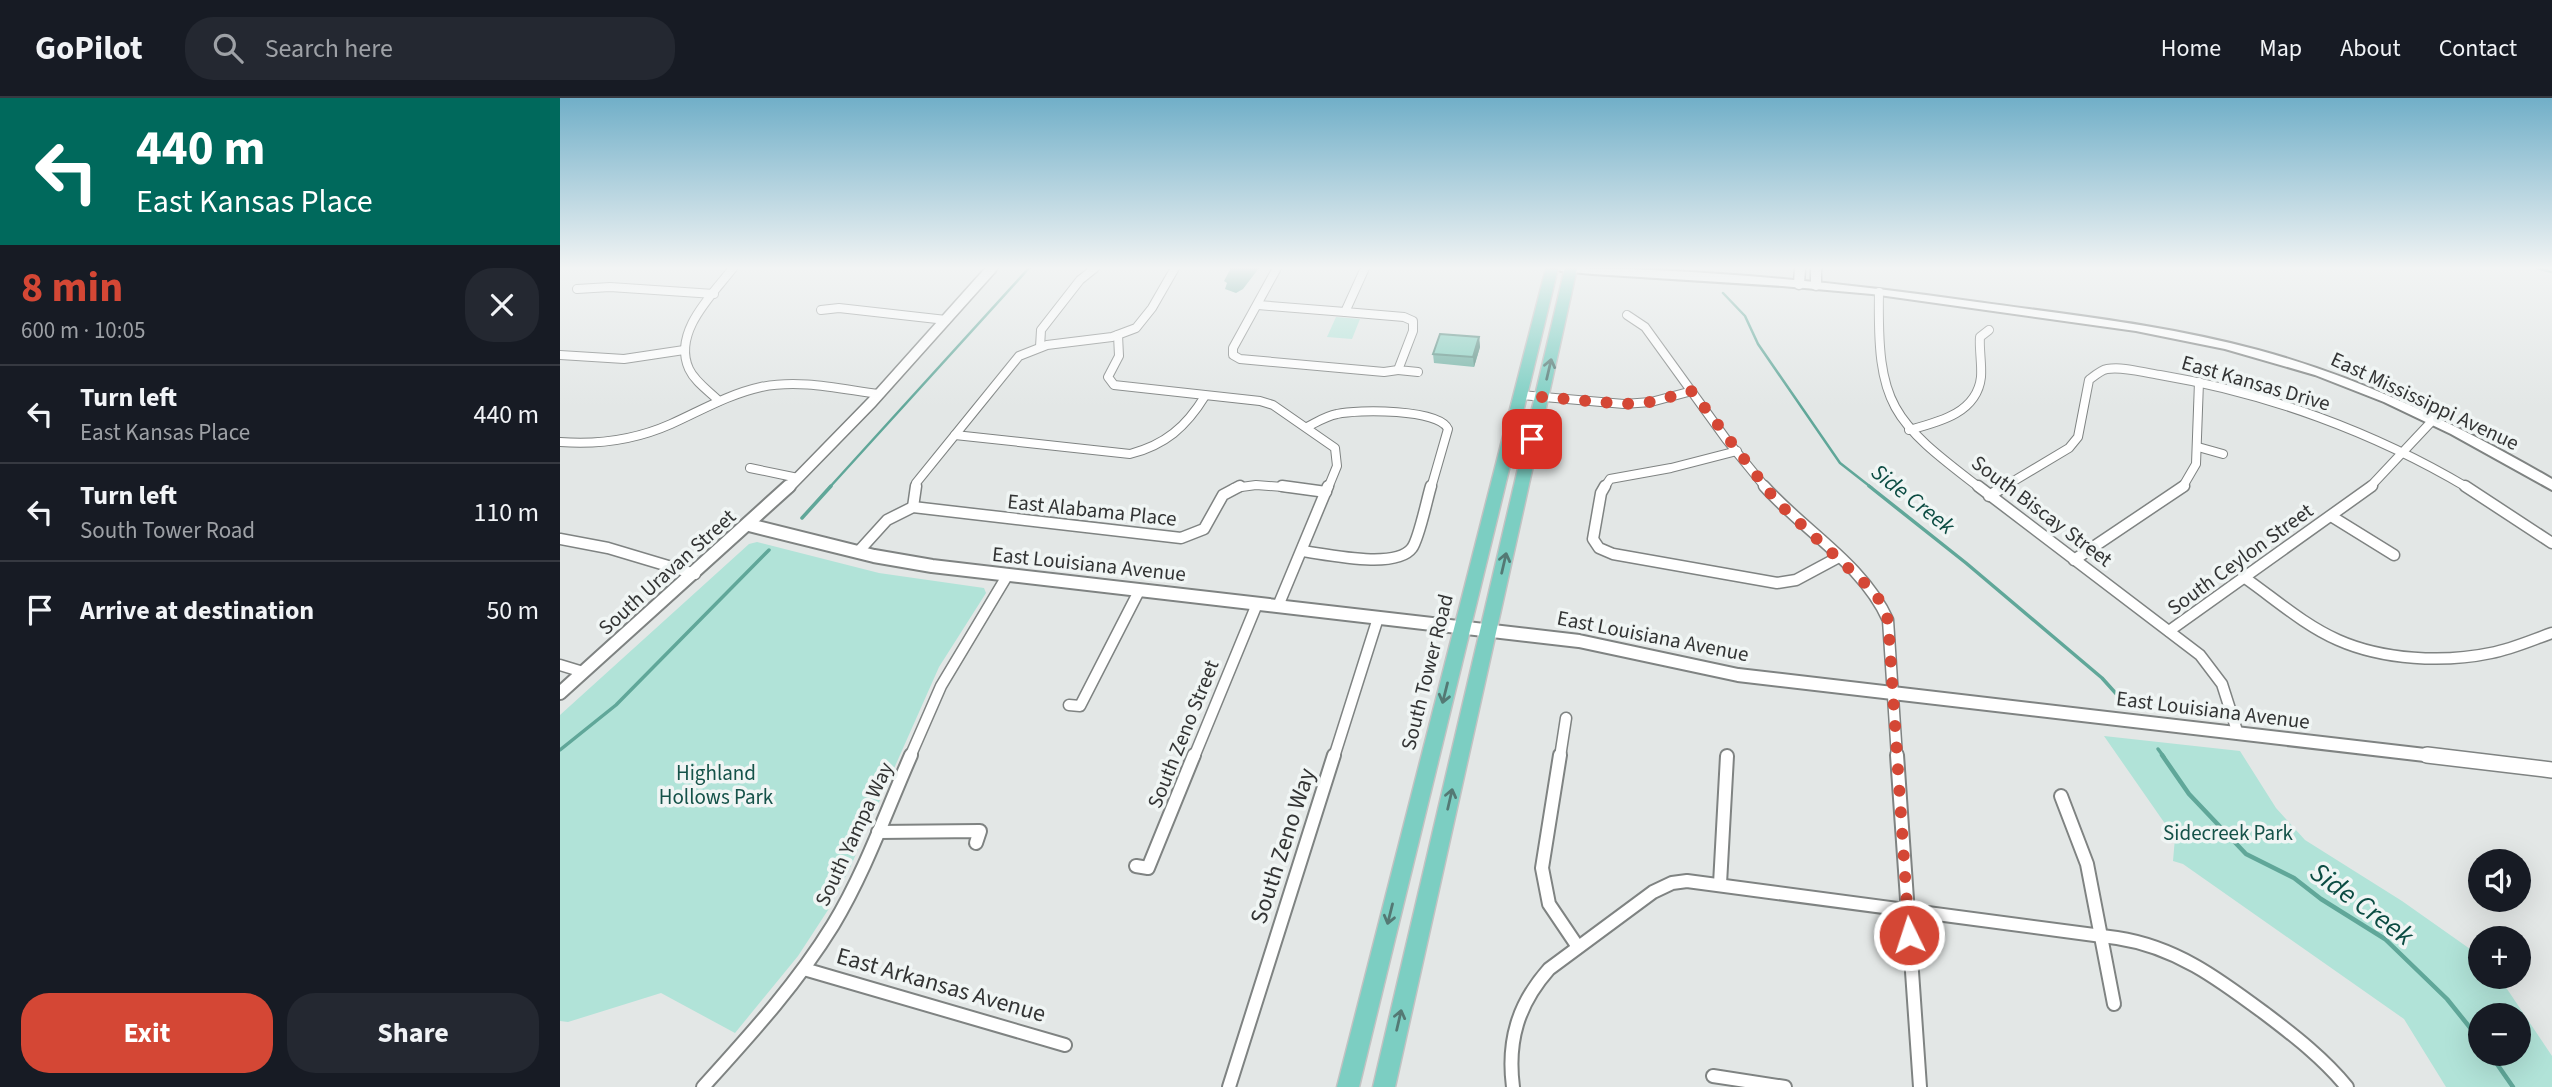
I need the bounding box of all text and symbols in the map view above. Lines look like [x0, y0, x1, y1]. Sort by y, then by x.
search box [185, 17, 675, 80]
text: GoPilot [35, 25, 143, 72]
icon: search [209, 29, 247, 67]
text: Search here [265, 30, 393, 67]
text: Home [2161, 31, 2221, 66]
text: Map [2259, 31, 2302, 66]
text: About [2340, 31, 2401, 66]
text: Contact [2439, 31, 2517, 66]
text: 440 m [136, 114, 265, 184]
icon: left [21, 126, 112, 217]
text: East Kansas Place [136, 179, 373, 225]
text: 8 min [21, 258, 123, 318]
button: close [465, 268, 539, 342]
text: 600 m · 10:05 [21, 314, 145, 347]
street label: East Mississippi Avenue [2326, 344, 2524, 458]
street label: East Kansas Drive [2178, 347, 2334, 419]
one-way arrow [1542, 358, 1556, 381]
text: Turn left [80, 379, 177, 416]
icon: left [21, 395, 59, 433]
text: 440 m [473, 396, 539, 433]
pin [1502, 409, 1562, 469]
text: East Kansas Place [80, 416, 250, 449]
icon: arrive [1513, 420, 1551, 458]
street label: South Biscay Street [1965, 448, 2119, 574]
water label: Side Creek [1864, 456, 1963, 543]
text: Turn left [80, 477, 177, 514]
street label: East Alabama Place [1006, 486, 1178, 534]
icon: left [21, 493, 59, 531]
text: 110 m [473, 494, 539, 531]
street label: South Ceylon Street [2161, 496, 2319, 622]
street label: South Uravan Street [592, 502, 742, 642]
text: South Tower Road [80, 514, 255, 547]
street label: East Louisiana Avenue [991, 539, 1187, 589]
one-way arrow [1498, 552, 1511, 575]
icon: arrive [21, 591, 59, 629]
street label: South Tower Road [1393, 591, 1461, 753]
text: Arrive at destination [80, 592, 314, 629]
text: 50 m [486, 592, 539, 629]
street label: East Louisiana Avenue [1555, 603, 1751, 669]
street label: South Zeno Street [1140, 655, 1226, 813]
one-way arrow [1438, 681, 1451, 704]
street label: East Louisiana Avenue [2114, 683, 2312, 737]
street label: South Yampa Way [807, 757, 901, 911]
park label: Highland Hollows Park [659, 758, 774, 812]
street label: South Zeno Way [1241, 764, 1325, 928]
one-way arrow [1444, 788, 1457, 811]
park label: Sidecreek Park [2163, 818, 2293, 848]
map controls [2468, 849, 2531, 1066]
button: sound [2468, 849, 2531, 912]
water label: Side Creek [2302, 853, 2423, 956]
position arrow [1872, 898, 1946, 972]
one-way arrow [1383, 902, 1396, 925]
button: + [2468, 926, 2531, 989]
street label: East Arkansas Avenue [832, 938, 1050, 1032]
button: Exit [21, 993, 273, 1073]
button: Share [287, 993, 539, 1073]
button: − [2468, 1003, 2531, 1066]
one-way arrow [1393, 1010, 1406, 1032]

